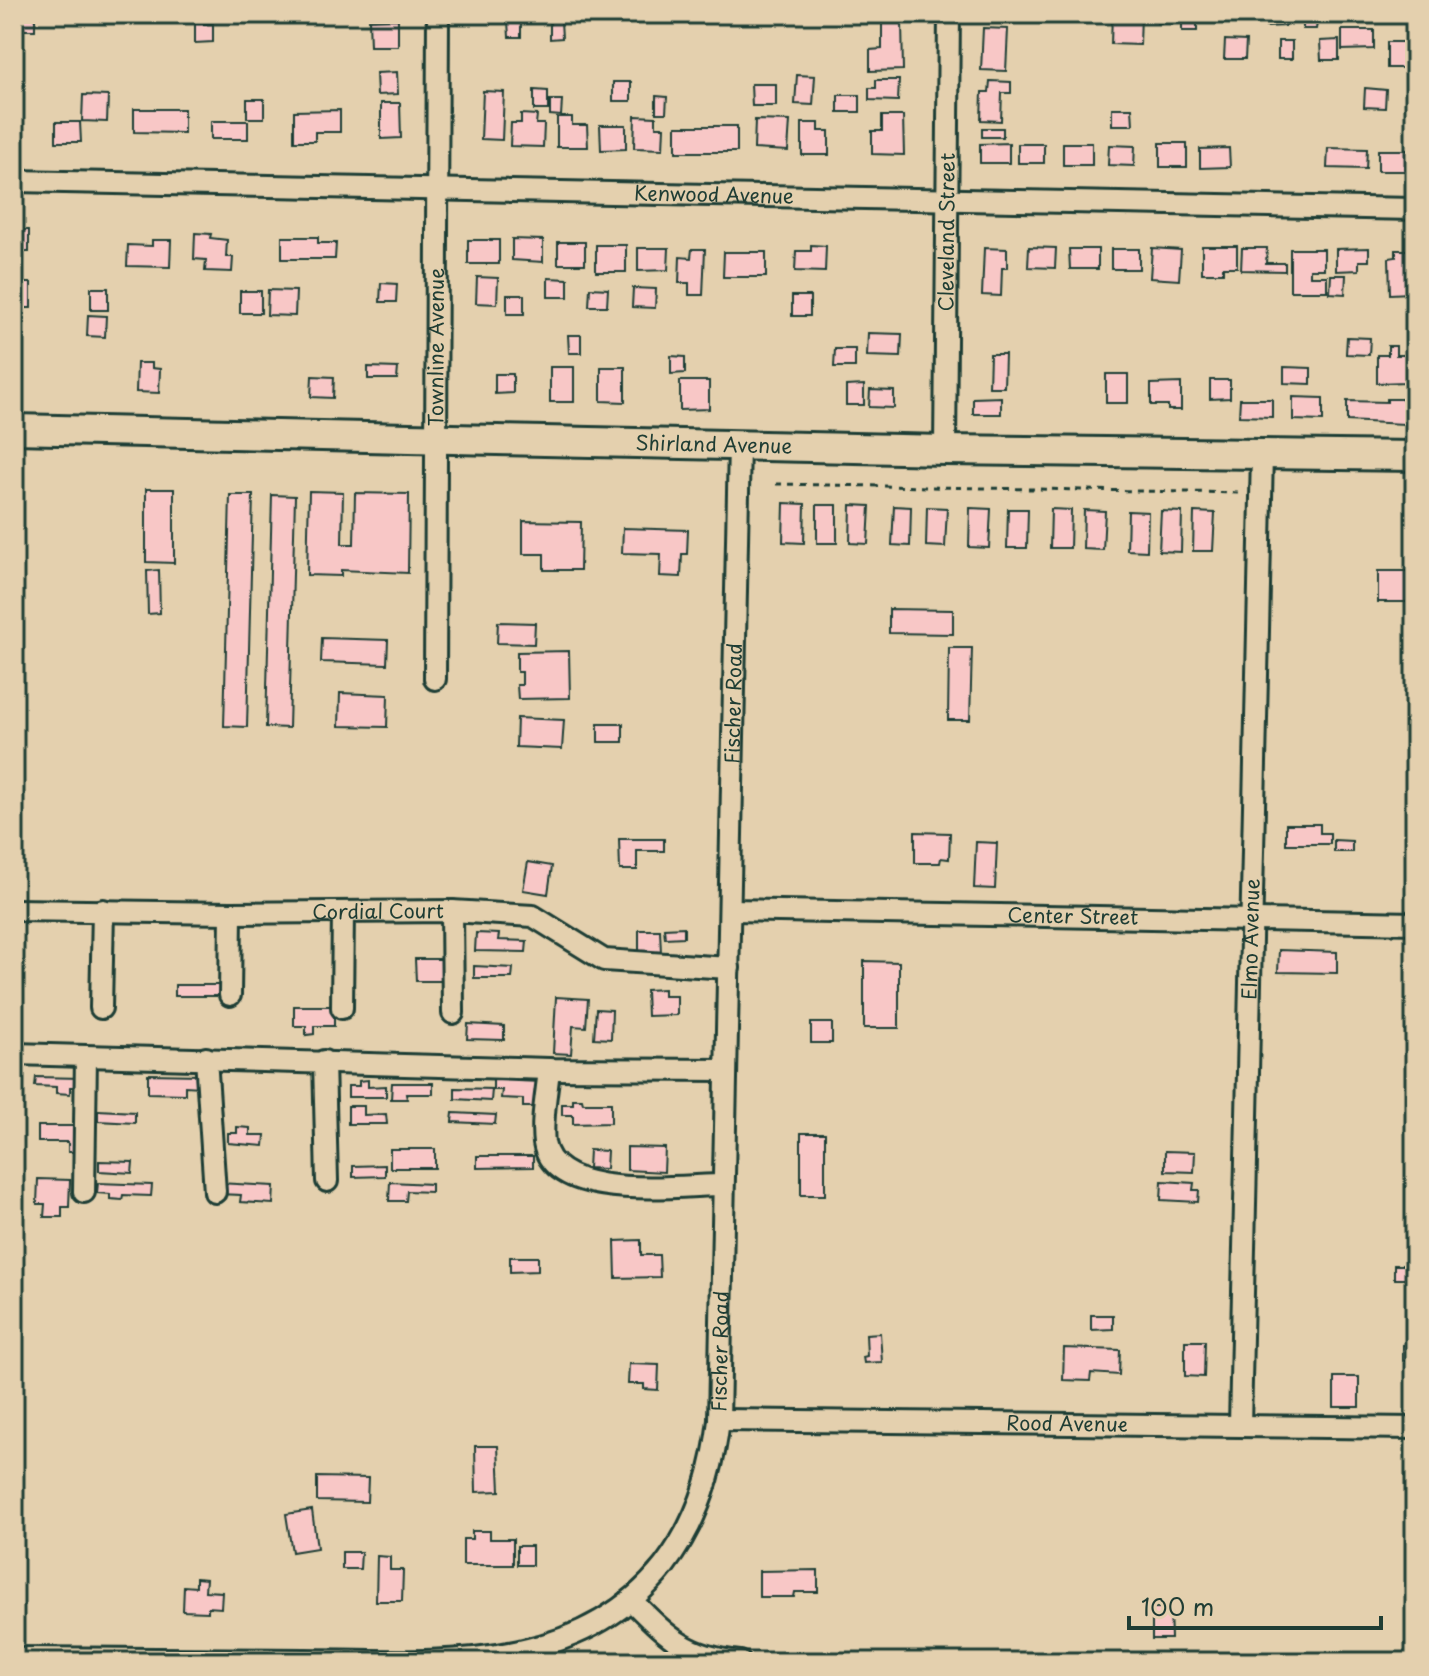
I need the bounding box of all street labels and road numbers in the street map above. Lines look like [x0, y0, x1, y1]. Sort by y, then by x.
street label: Cleveland Street [930, 152, 962, 312]
street label: Kenwood Avenue [634, 177, 794, 211]
street label: Townline Avenue [420, 268, 451, 426]
street label: Shirland Avenue [635, 427, 793, 461]
street label: Fischer Road [716, 643, 749, 764]
street label: Elmo Avenue [1234, 878, 1266, 1000]
street label: Cordial Court [312, 895, 444, 926]
street label: Center Street [1007, 899, 1139, 932]
street label: Fischer Road [703, 1290, 736, 1412]
street label: Rood Avenue [1006, 1407, 1128, 1439]

